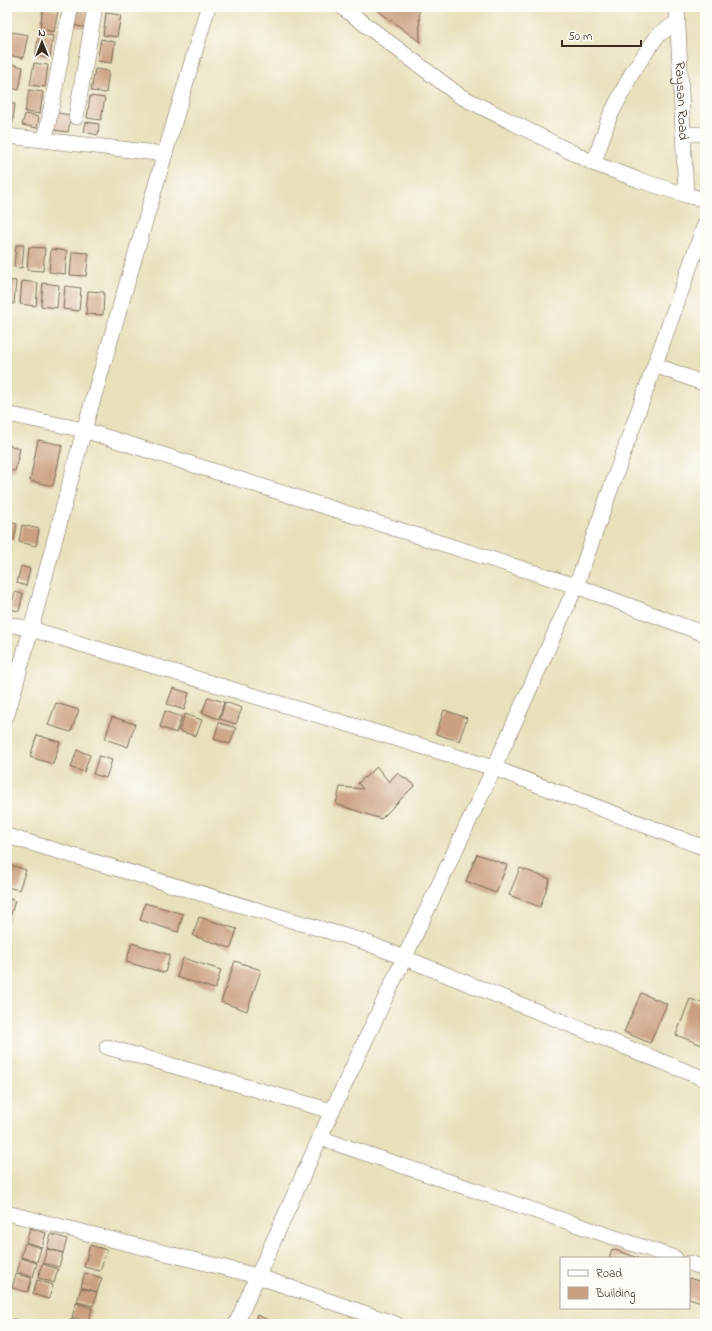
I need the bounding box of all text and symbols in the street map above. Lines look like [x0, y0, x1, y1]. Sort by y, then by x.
north arrow [22, 22, 62, 62]
scale bar [562, 22, 641, 48]
text: N [38, 25, 46, 41]
text: 50 m [568, 28, 592, 46]
street label: Raysan Road [669, 61, 694, 141]
legend [560, 1257, 690, 1309]
text: Road [596, 1265, 622, 1283]
text: Building [595, 1285, 635, 1304]

